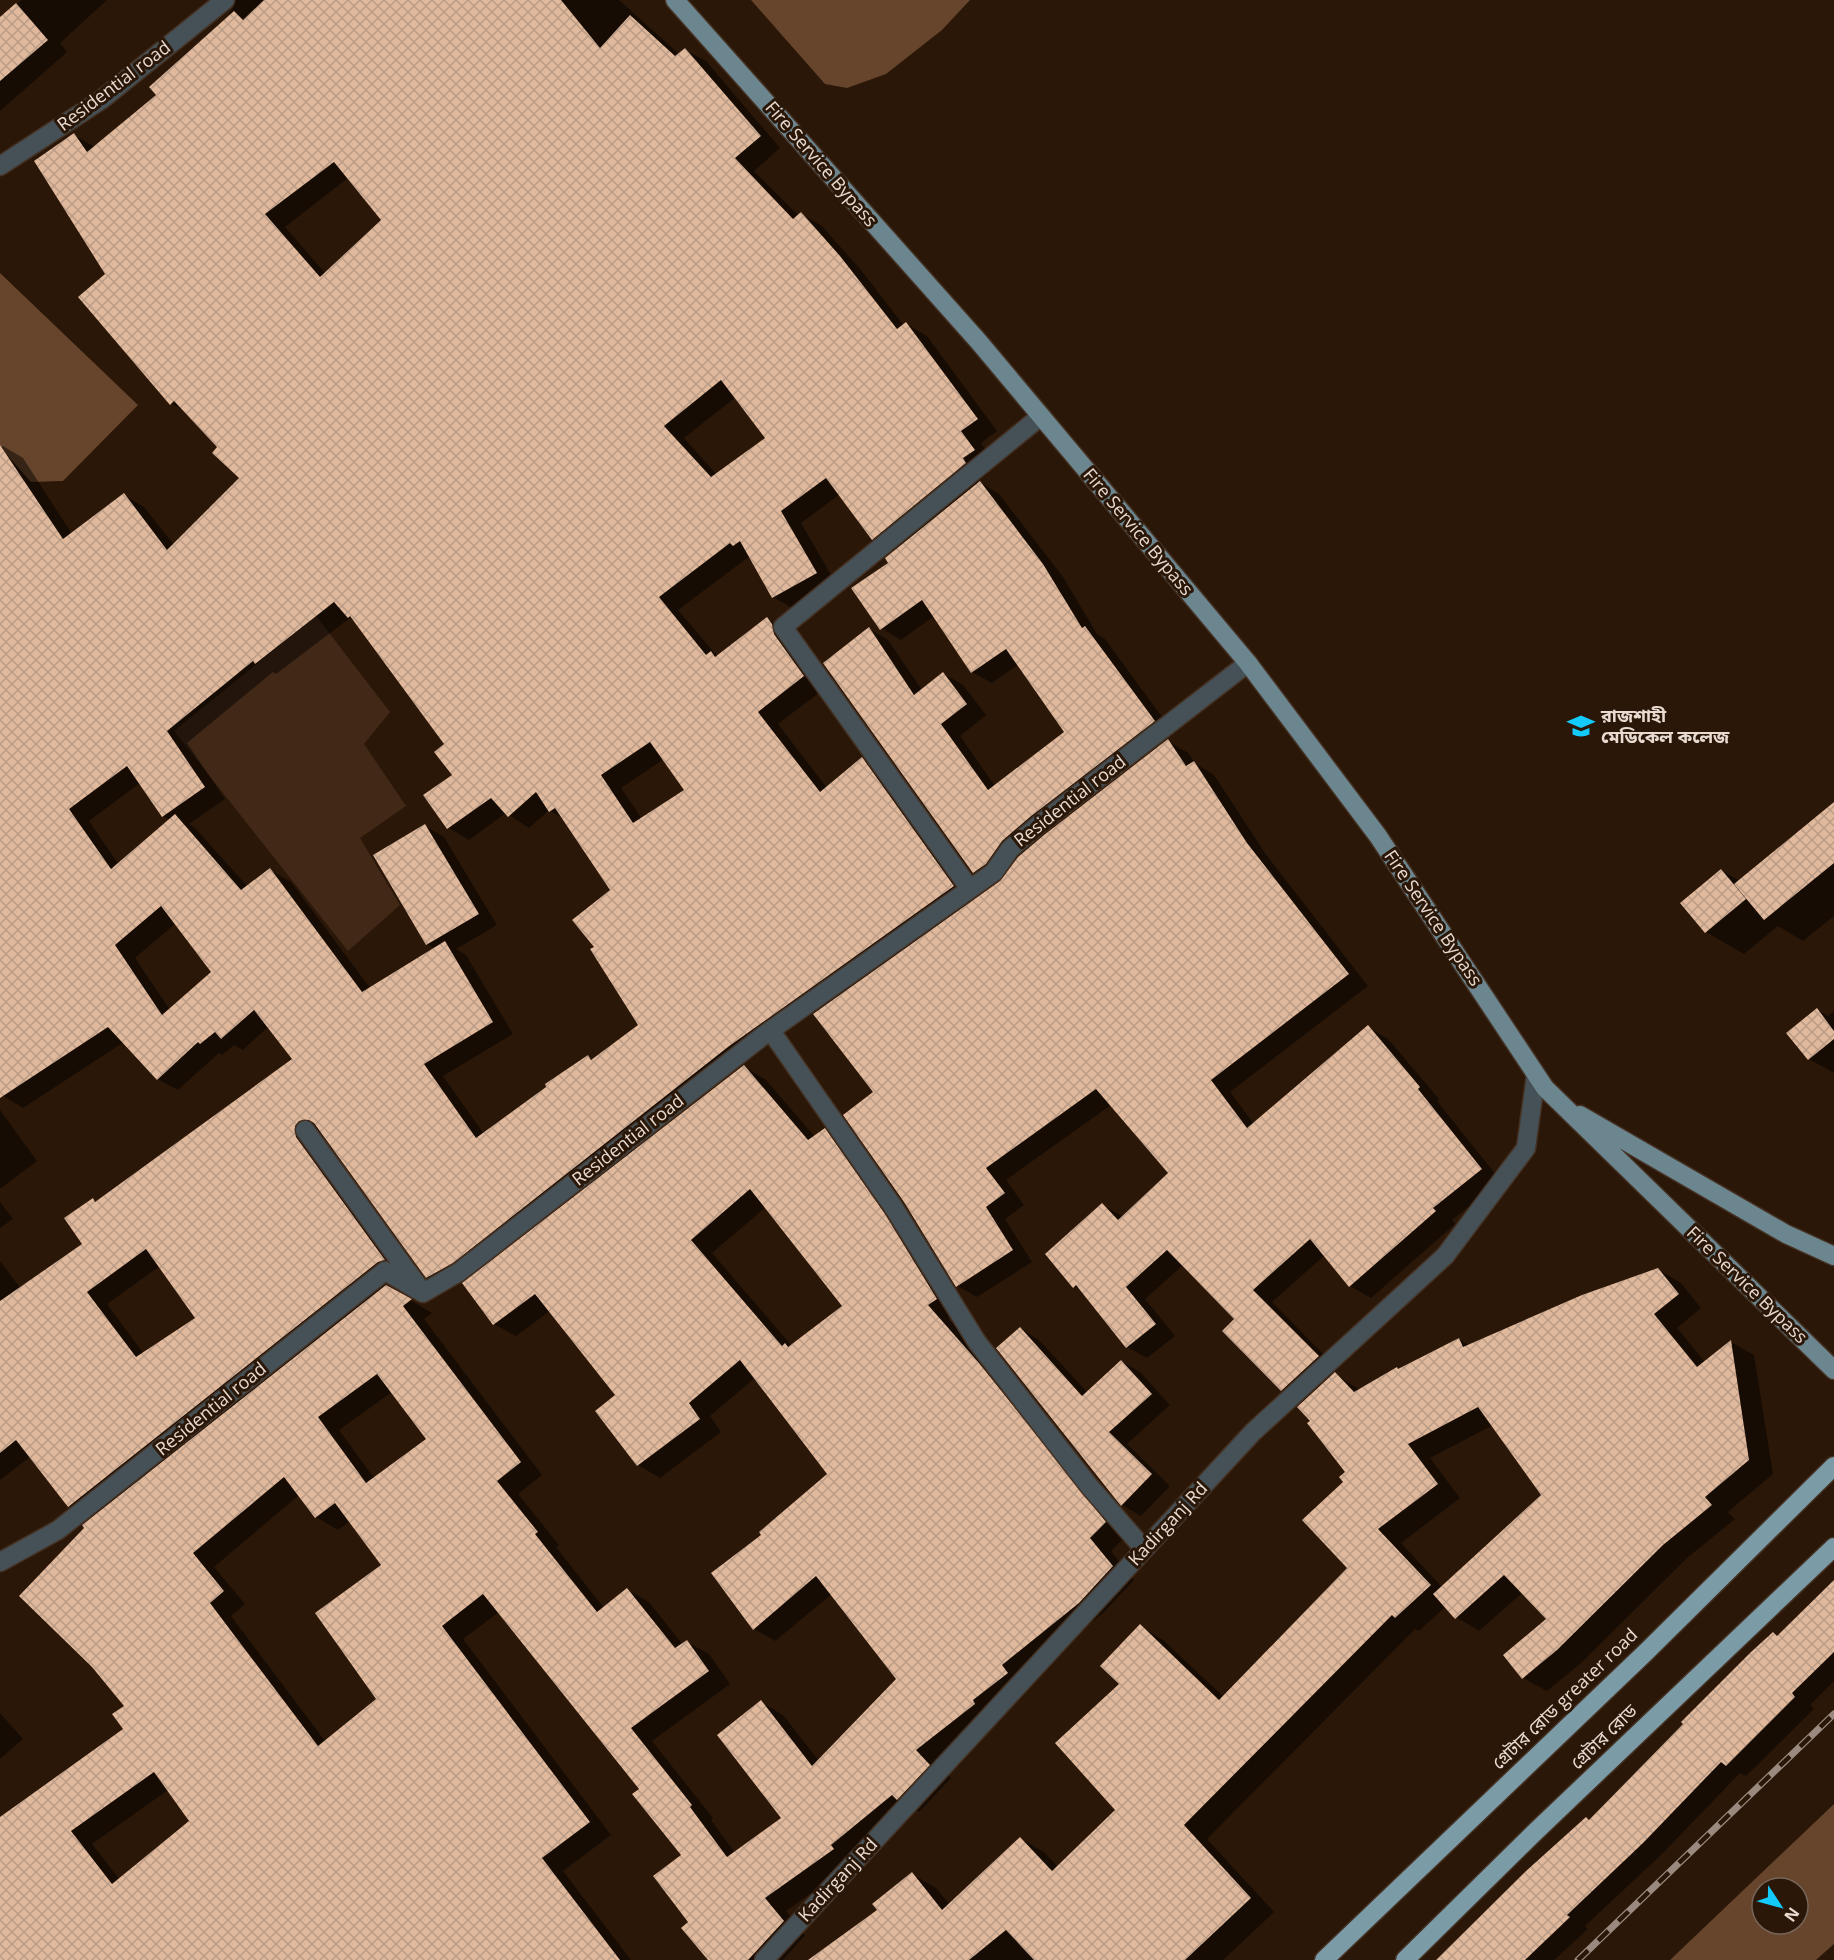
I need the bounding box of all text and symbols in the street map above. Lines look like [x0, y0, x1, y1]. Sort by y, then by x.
street label: Residential road [52, 35, 175, 136]
street label: Fire Service Bypass [761, 95, 883, 231]
street label: Fire Service Bypass [1078, 463, 1199, 600]
place label: রাজশাহী মেডিকেল কলেজ [1600, 703, 1730, 748]
school or university icon: রাজশাহী মেডিকেল কলেজ [1566, 711, 1596, 741]
street label: Residential road [1008, 749, 1130, 851]
street label: Fire Service Bypass [1379, 845, 1488, 990]
street label: Residential road [566, 1088, 688, 1190]
street label: Fire Service Bypass [1682, 1220, 1813, 1348]
street label: Residential road [150, 1356, 271, 1460]
street label: Kadirganj Rd [1122, 1476, 1212, 1570]
street label: গ্রেটার রোড greater road [1488, 1624, 1642, 1774]
street label: গ্রেটার রোড [1566, 1700, 1642, 1774]
street label: Kadirganj Rd [792, 1832, 882, 1926]
north arrow [1750, 1876, 1810, 1936]
text: N [1779, 1903, 1805, 1927]

